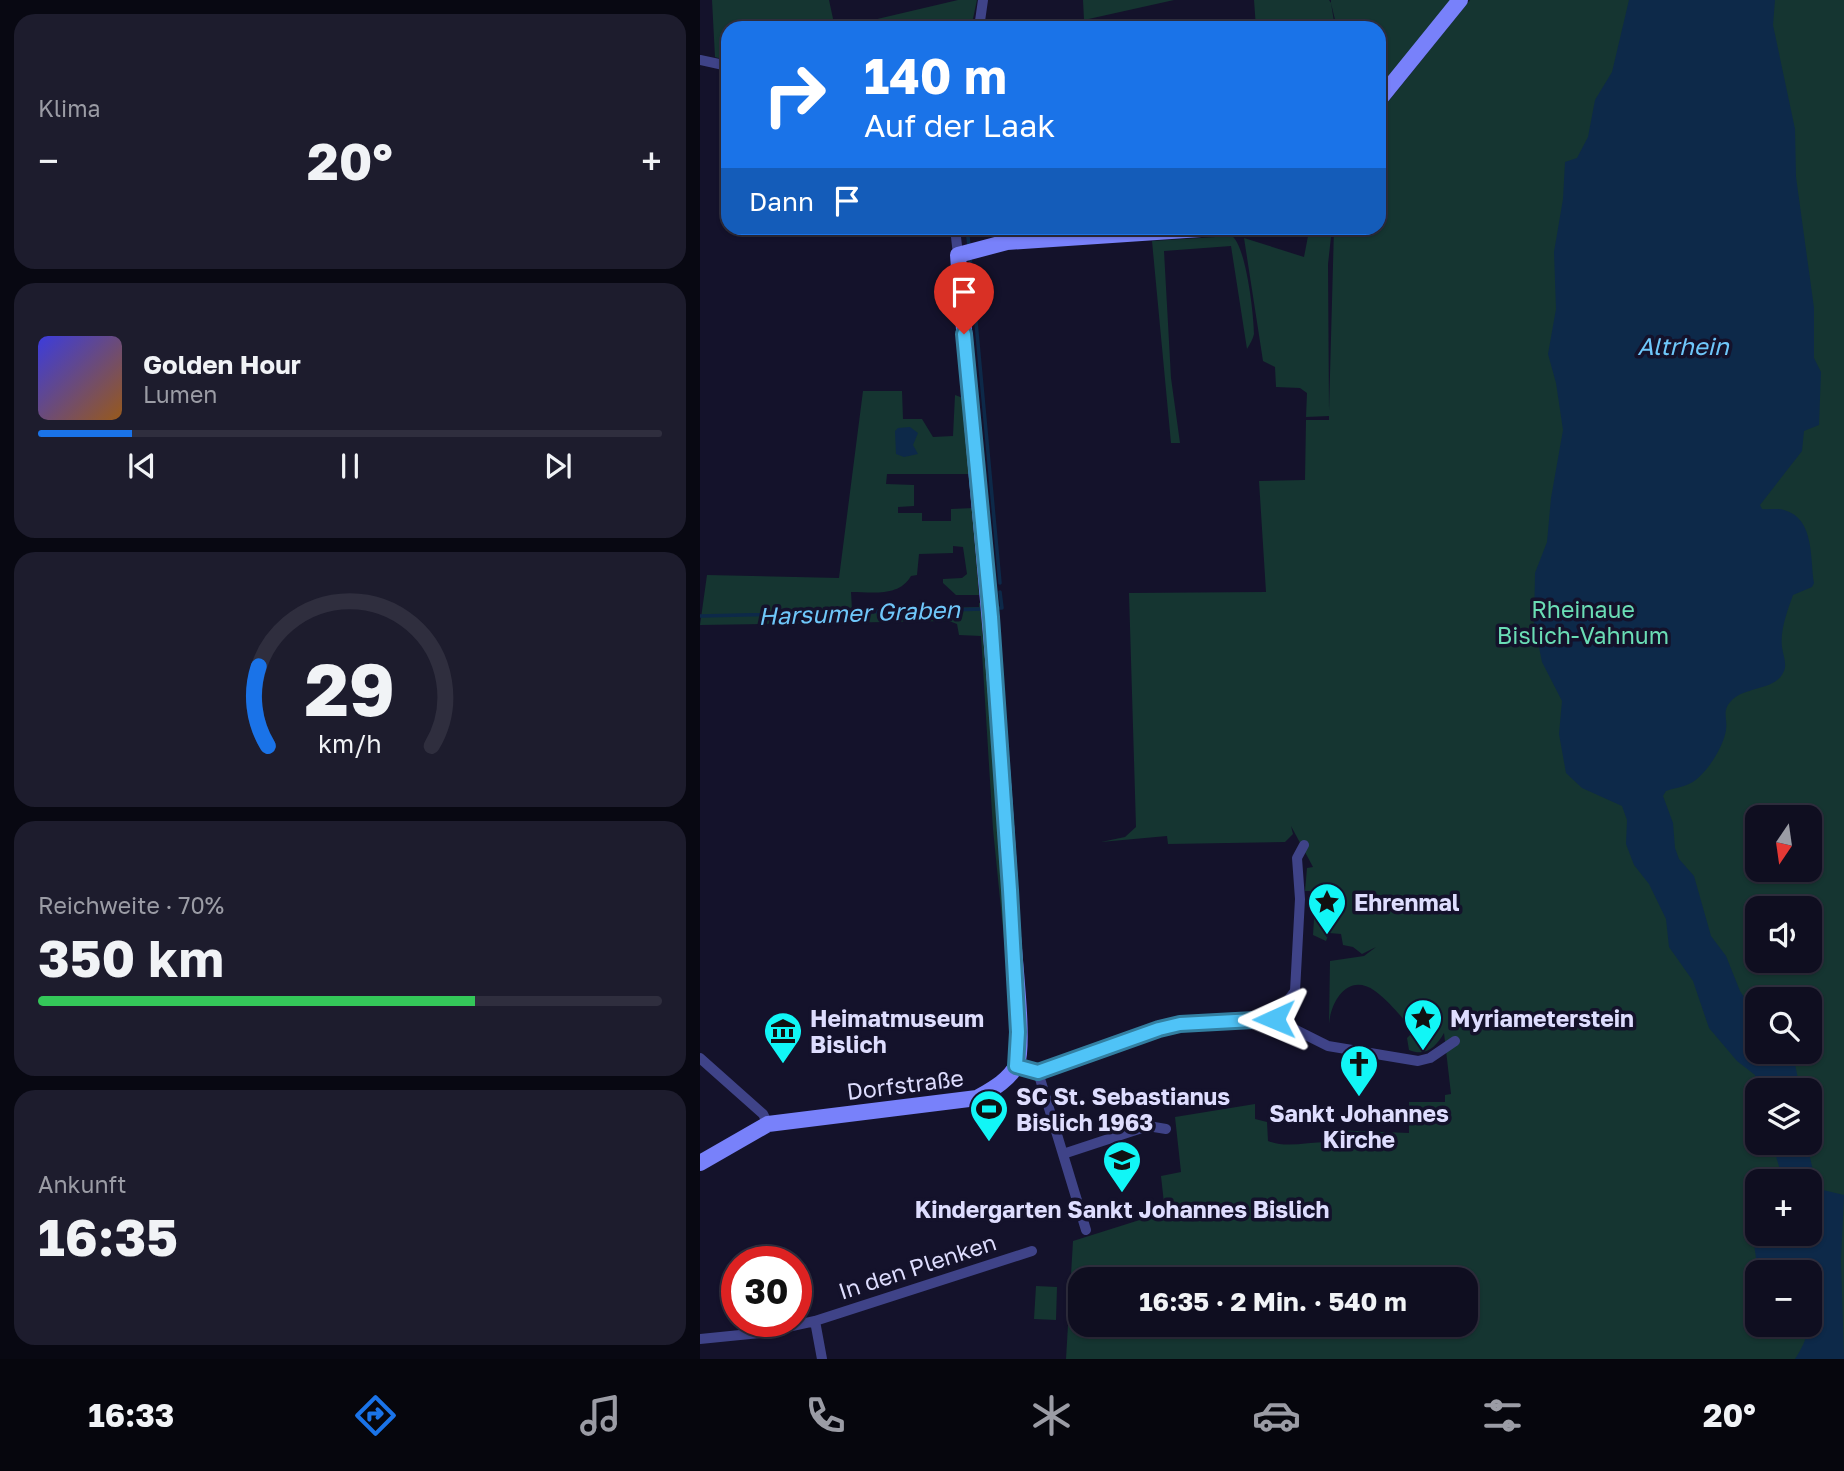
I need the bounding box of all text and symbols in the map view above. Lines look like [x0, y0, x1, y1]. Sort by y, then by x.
text: 140 m [864, 46, 1007, 105]
icon: right [749, 49, 840, 140]
text: Klima [38, 94, 101, 122]
text: Auf der Laak [864, 106, 1055, 144]
text: 20° [307, 129, 393, 191]
text: − [38, 138, 59, 183]
text: + [641, 138, 662, 183]
icon: arrive [828, 182, 866, 220]
text: Dann [749, 186, 814, 217]
pin [934, 262, 994, 334]
icon: arrive [945, 273, 983, 311]
water label: Altrhein [1637, 331, 1730, 360]
text: Golden Hour [143, 349, 301, 380]
text: Lumen [143, 380, 217, 408]
icon: previous [123, 447, 161, 485]
icon: pause [331, 447, 369, 485]
icon: next [539, 447, 577, 485]
water label: Harsumer Graben [758, 594, 962, 630]
park label: Rheinaue Bislich-Vahnum [1497, 595, 1669, 649]
text: 29 [305, 645, 395, 732]
text: km/h [318, 727, 382, 758]
north arrow [1745, 805, 1822, 882]
map controls [1745, 805, 1822, 1337]
place icon: Ehrenmal [1306, 881, 1348, 936]
place label: Ehrenmal [1354, 888, 1460, 916]
text: Reichweite · 70% [38, 891, 224, 919]
button: sound [1745, 896, 1822, 973]
text: 350 km [38, 926, 224, 988]
position arrow [1237, 982, 1311, 1056]
button: search [1745, 987, 1822, 1064]
place icon: Myriameterstein [1402, 997, 1444, 1052]
place label: Heimatmuseum Bislich [810, 1004, 984, 1058]
place label: Myriameterstein [1450, 1004, 1634, 1032]
museum icon: Heimatmuseum Bislich [762, 1010, 804, 1065]
church icon: Sankt Johannes Kirche [1338, 1043, 1380, 1098]
street label: Dorfstraße [845, 1063, 965, 1105]
button: layers [1745, 1078, 1822, 1155]
place label: SC St. Sebastianus Bislich 1963 [1016, 1082, 1230, 1136]
sports icon: SC St. Sebastianus Bislich 1963 [968, 1088, 1010, 1143]
place label: Sankt Johannes Kirche [1269, 1099, 1449, 1153]
school or university icon: Kindergarten Sankt Johannes Bislich [1101, 1139, 1143, 1194]
button: + [1745, 1169, 1822, 1246]
text: Ankunft [38, 1170, 126, 1198]
place label: Kindergarten Sankt Johannes Bislich [915, 1195, 1329, 1223]
text: 16:35 [38, 1205, 178, 1267]
street label: In den Plenken [835, 1227, 999, 1305]
speed limit sign: 30 [721, 1246, 812, 1337]
button: − [1745, 1260, 1822, 1337]
text: 16:35 · 2 Min. · 540 m [1139, 1286, 1407, 1317]
icon: directions [351, 1391, 400, 1440]
icon: music [576, 1391, 625, 1440]
icon: phone [801, 1391, 850, 1440]
icon: climate [1027, 1391, 1076, 1440]
icon: car [1252, 1391, 1301, 1440]
icon: filters [1478, 1391, 1527, 1440]
text: 16:33 [88, 1396, 174, 1434]
text: 20° [1703, 1396, 1756, 1434]

